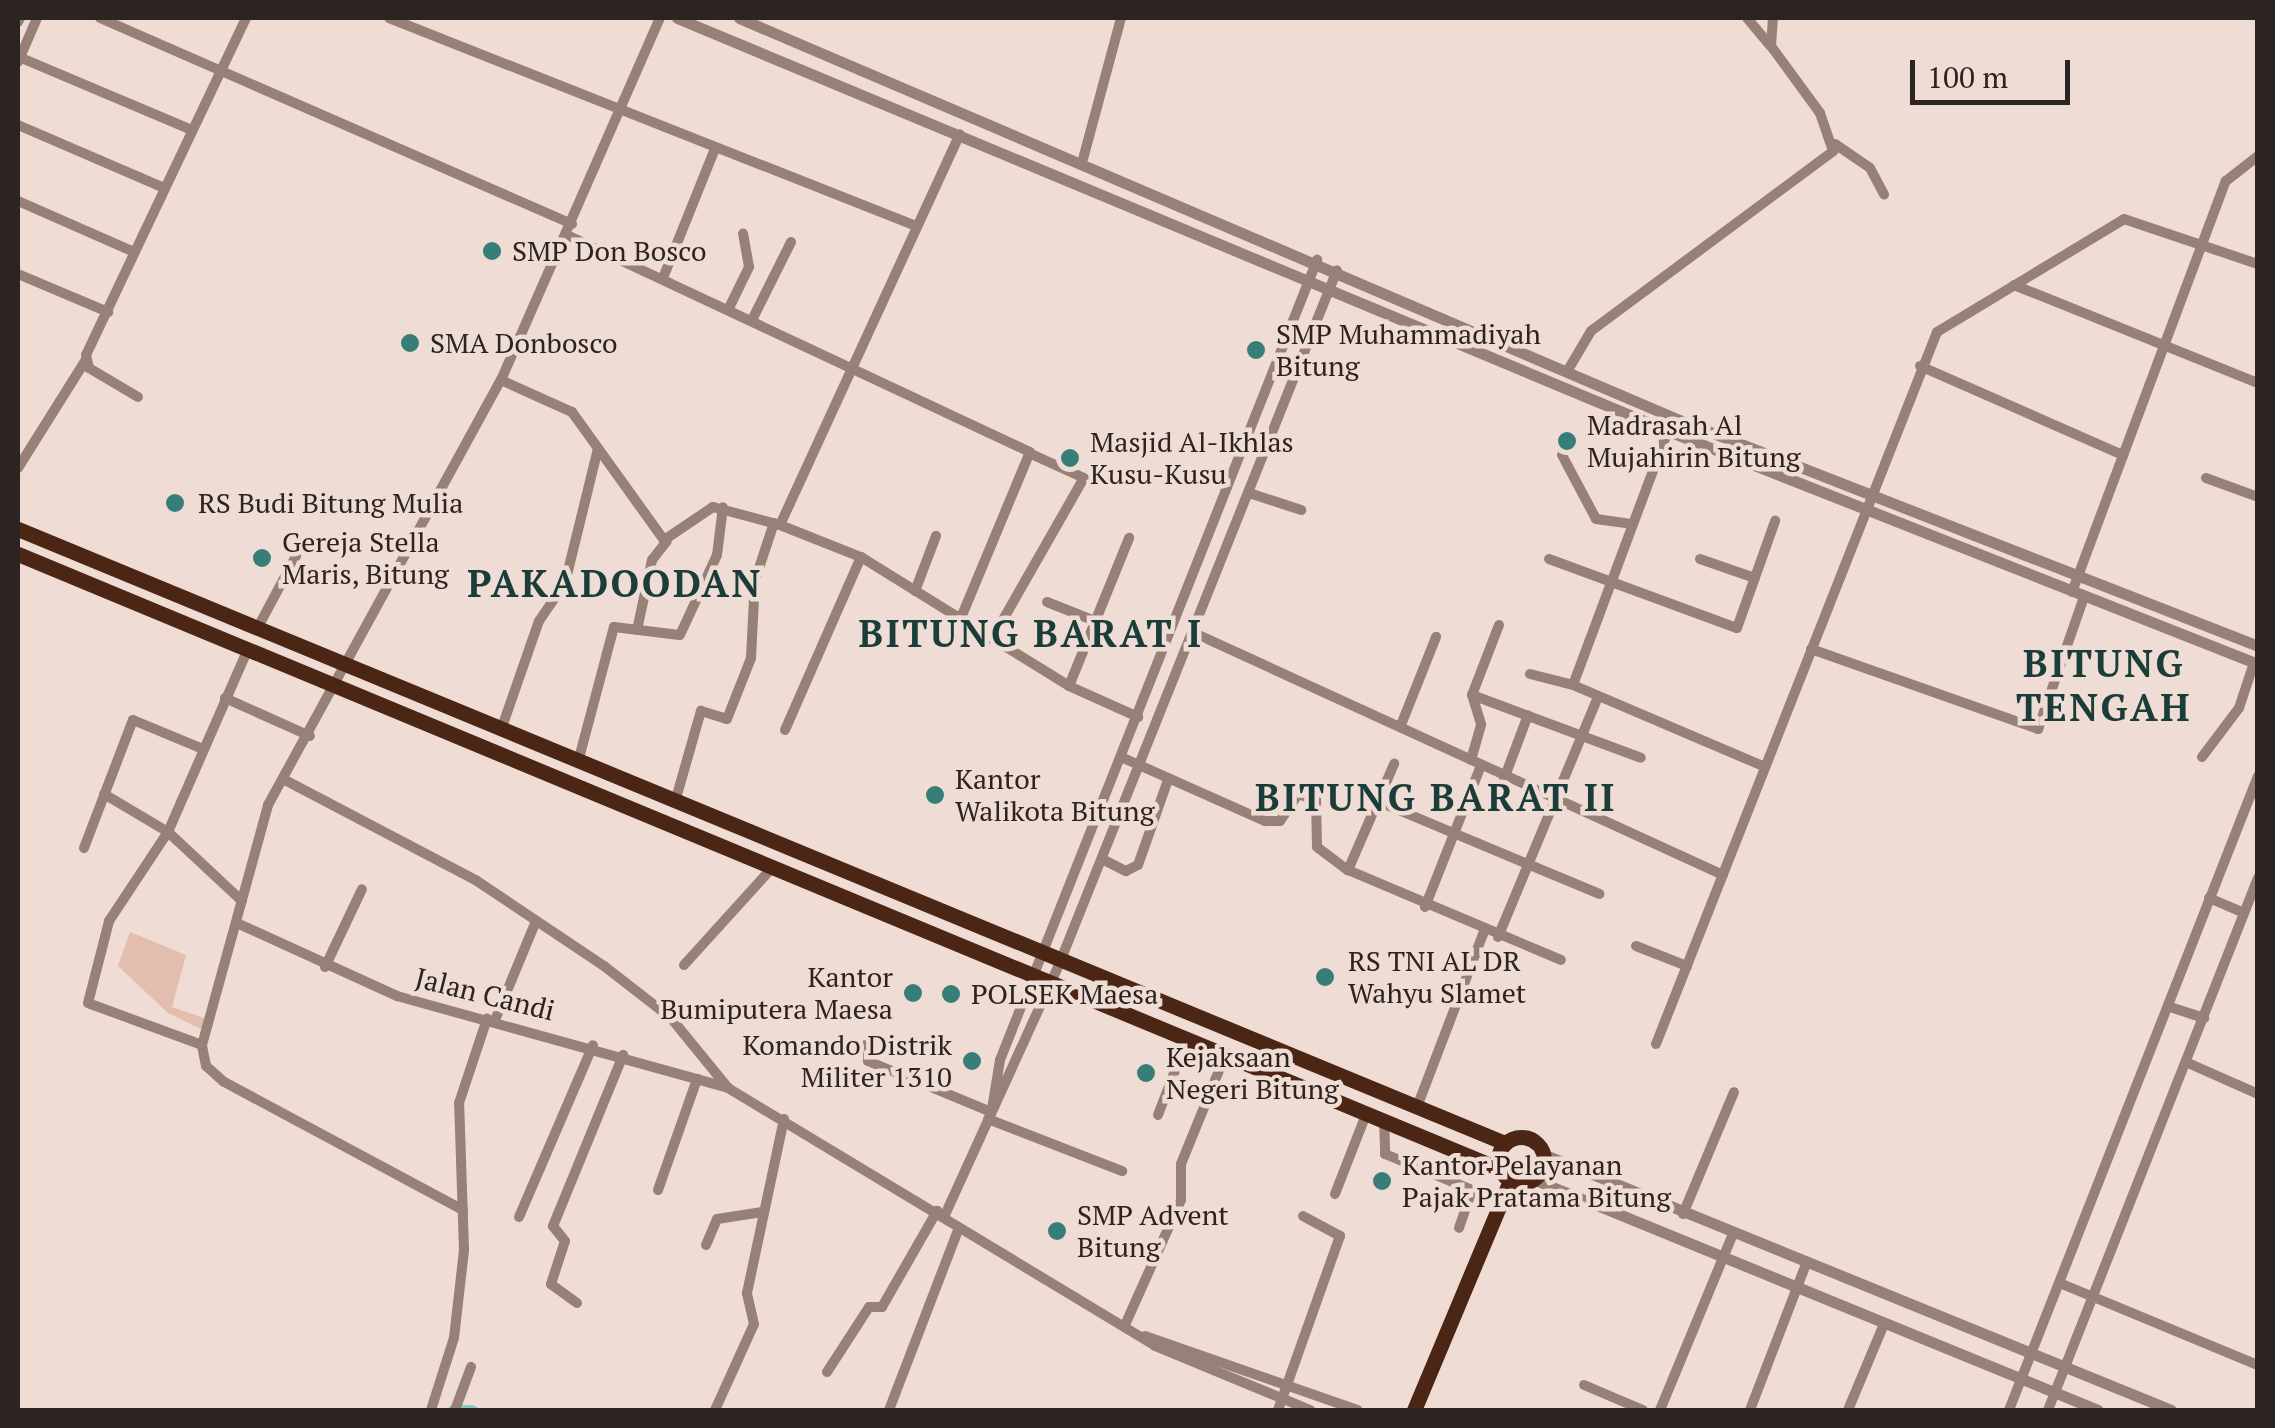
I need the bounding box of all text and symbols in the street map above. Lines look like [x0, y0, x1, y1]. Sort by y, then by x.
scale bar [1915, 40, 2075, 102]
text: 100 m [1927, 57, 2008, 97]
place label: SMP Don Bosco [512, 234, 706, 268]
marker: SMP Don Bosco [481, 240, 503, 262]
place label: SMP Muhammadiyah Bitung [1276, 317, 1541, 383]
place label: SMA Donbosco [430, 326, 618, 360]
marker: SMA Donbosco [399, 332, 421, 354]
marker: SMP Muhammadiyah Bitung [1245, 339, 1267, 361]
place label: Madrasah Al Mujahirin Bitung [1587, 408, 1800, 474]
place label: Masjid Al-Ikhlas Kusu-Kusu [1090, 425, 1294, 491]
marker: Madrasah Al Mujahirin Bitung [1556, 430, 1578, 452]
marker: Masjid Al-Ikhlas Kusu-Kusu [1059, 447, 1081, 469]
place label: RS Budi Bitung Mulia [198, 486, 463, 520]
marker: RS Budi Bitung Mulia [162, 490, 188, 516]
place label: Gereja Stella Maris, Bitung [282, 525, 450, 591]
marker: Gereja Stella Maris, Bitung [251, 547, 273, 569]
district label: PAKADOODAN [467, 561, 763, 607]
district label: BITUNG BARAT I [858, 611, 1204, 657]
district label: BITUNG TENGAH [2016, 641, 2192, 731]
place label: Kantor Walikota Bitung [955, 762, 1154, 828]
district label: BITUNG BARAT II [1255, 775, 1617, 821]
marker: Kantor Walikota Bitung [924, 784, 946, 806]
place label: RS TNI AL DR Wahyu Slamet [1348, 944, 1526, 1010]
street label: Jalan Candi [412, 960, 558, 1028]
place label: Kantor Bumiputera Maesa [660, 960, 893, 1026]
marker: RS TNI AL DR Wahyu Slamet [1312, 964, 1338, 990]
place label: POLSEK Maesa [971, 977, 1158, 1011]
marker: Kantor Bumiputera Maesa [902, 982, 924, 1004]
marker: POLSEK Maesa [940, 983, 962, 1005]
place label: Komando Distrik Militer 1310 [743, 1028, 952, 1094]
place label: Kejaksaan Negeri Bitung [1166, 1040, 1339, 1106]
marker: Komando Distrik Militer 1310 [961, 1050, 983, 1072]
marker: Kejaksaan Negeri Bitung [1135, 1062, 1157, 1084]
place label: Kantor Pelayanan Pajak Pratama Bitung [1402, 1148, 1671, 1214]
marker: Kantor Pelayanan Pajak Pratama Bitung [1371, 1170, 1393, 1192]
place label: SMP Advent Bitung [1077, 1198, 1229, 1264]
marker: SMP Advent Bitung [1046, 1220, 1068, 1242]

